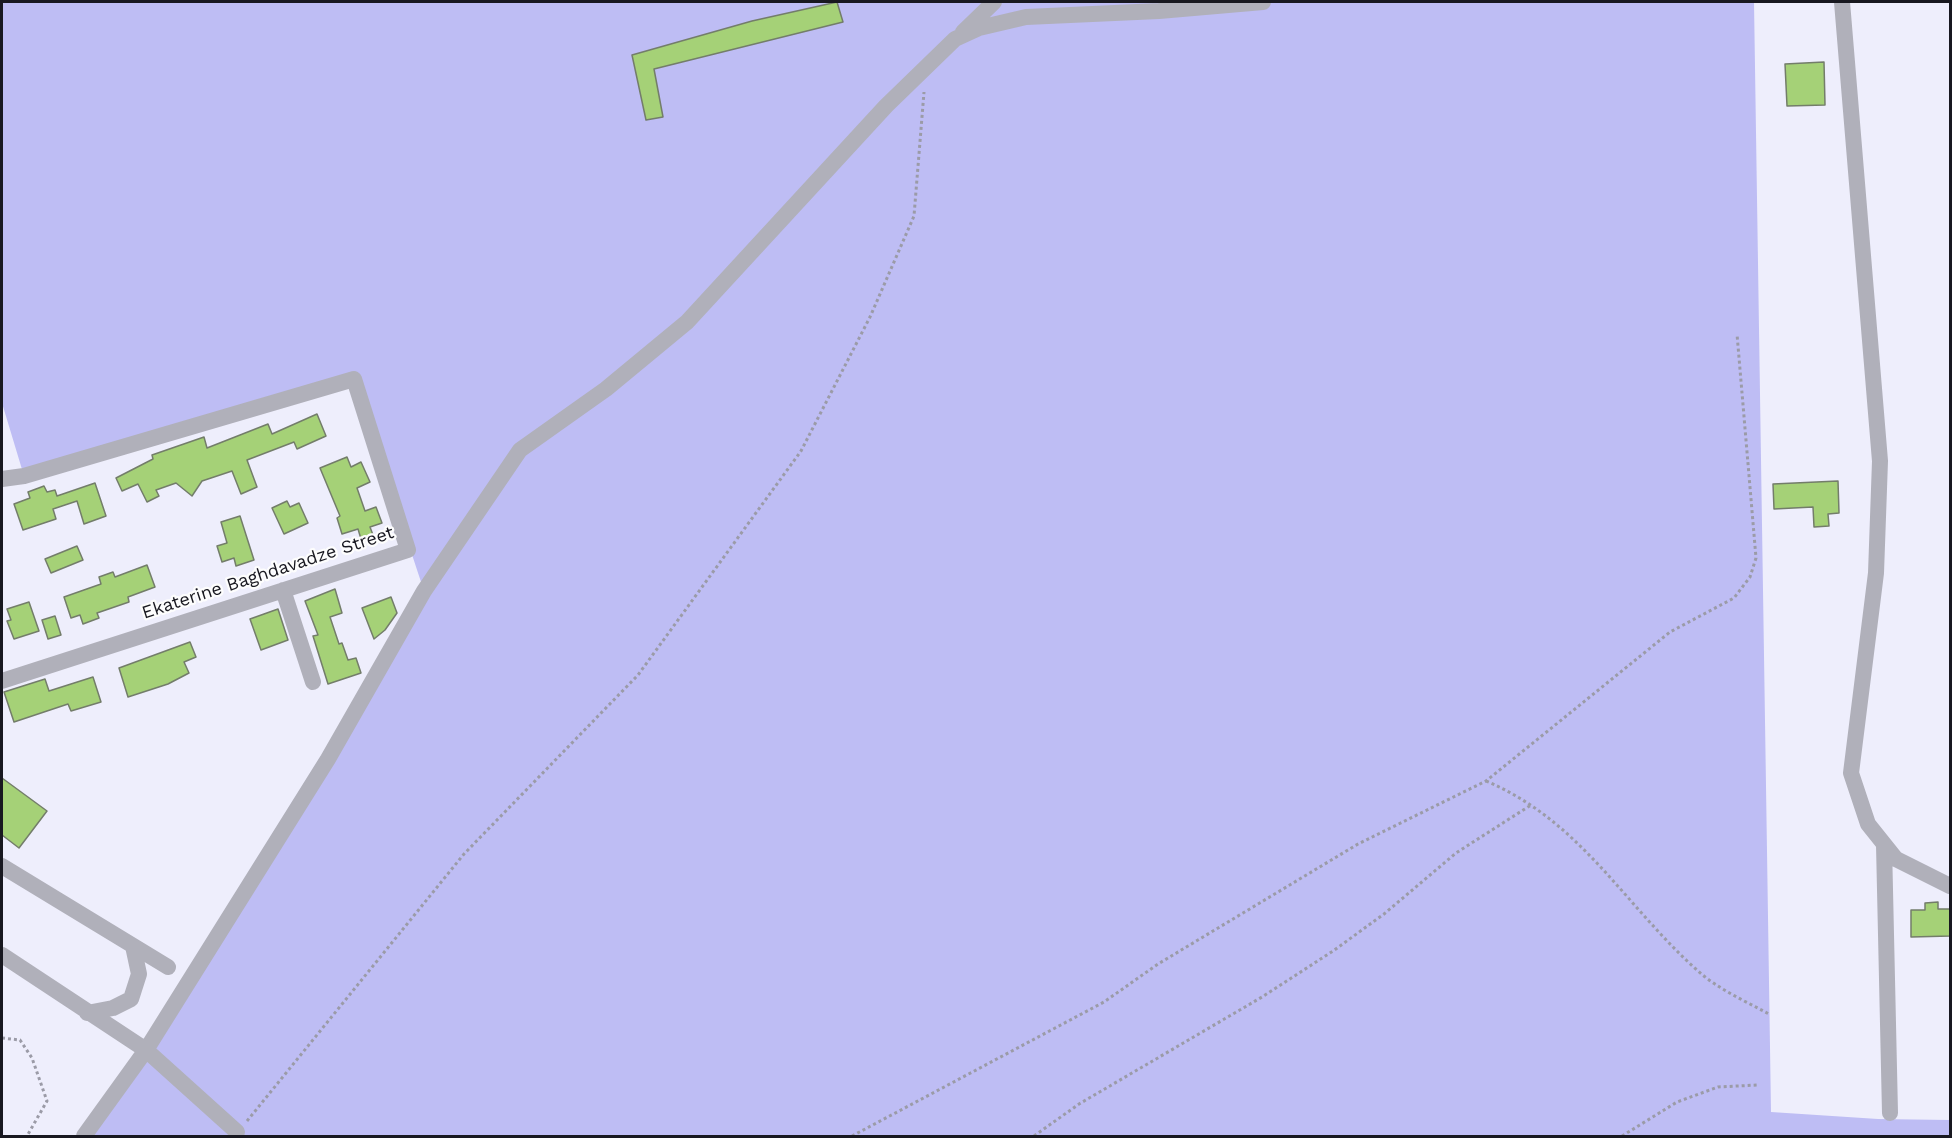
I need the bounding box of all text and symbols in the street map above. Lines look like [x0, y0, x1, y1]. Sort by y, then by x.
street label: Ekaterine Baghdavadze Street [139, 522, 397, 624]

